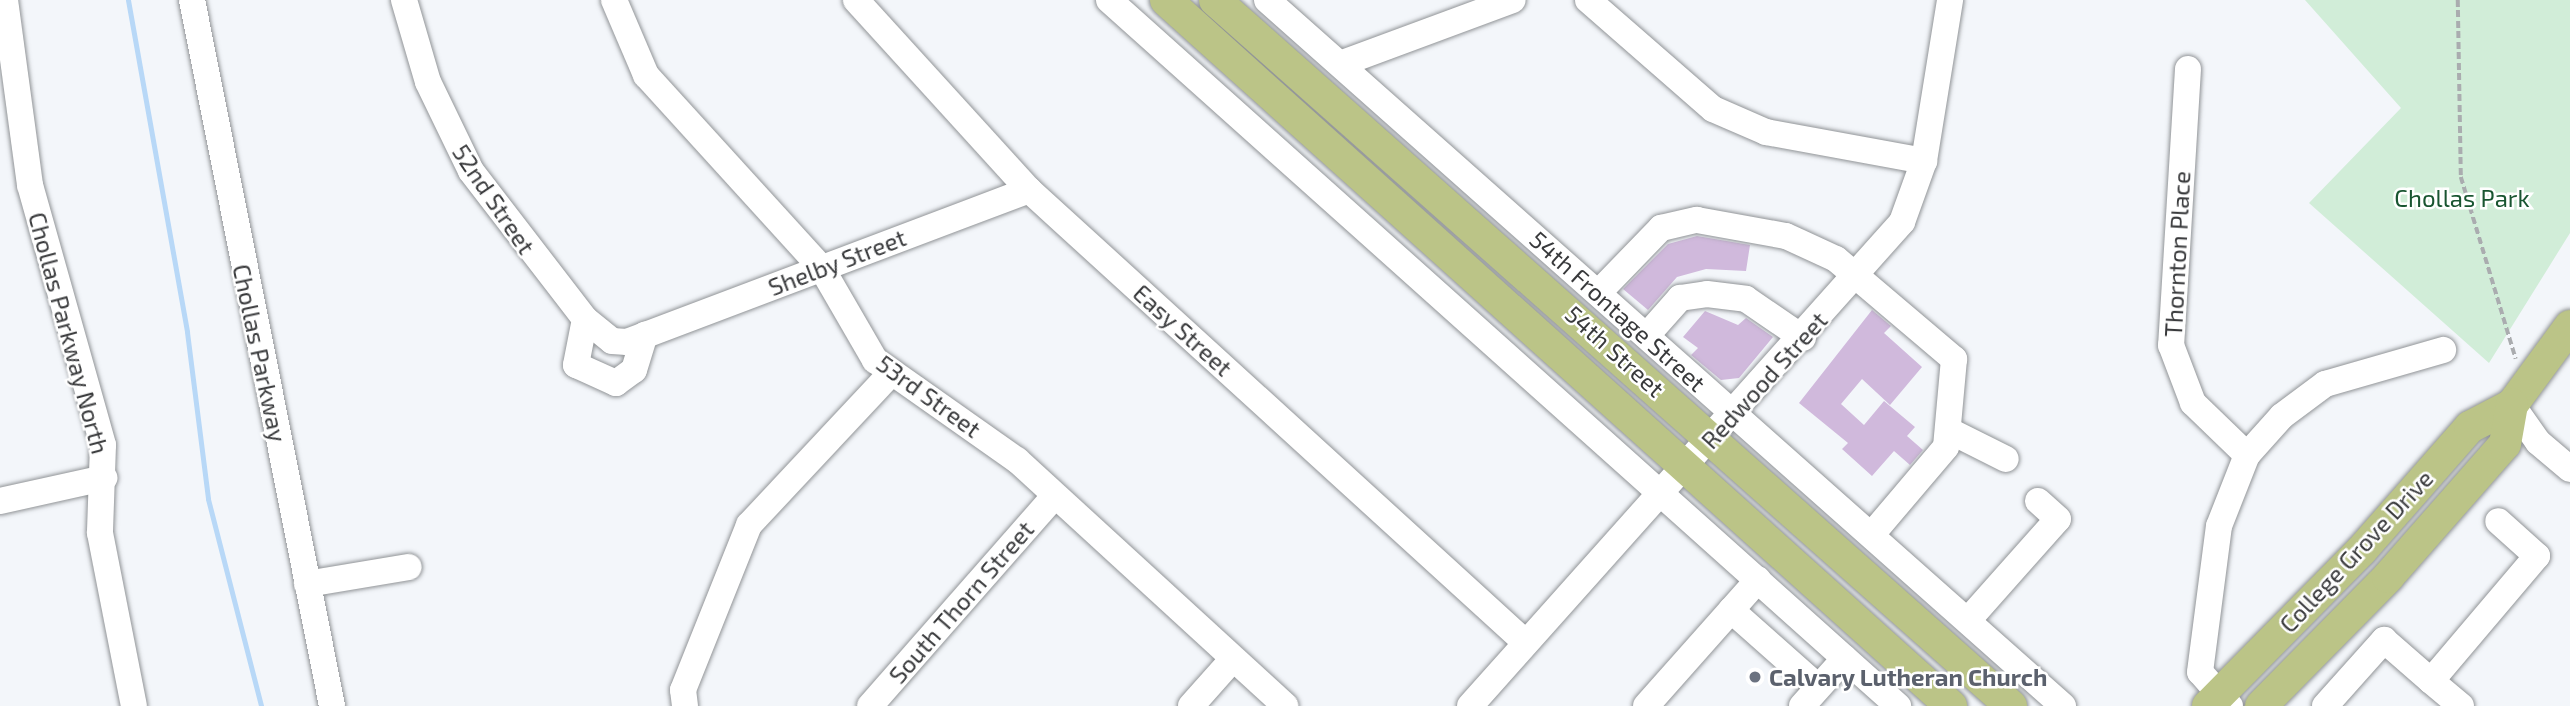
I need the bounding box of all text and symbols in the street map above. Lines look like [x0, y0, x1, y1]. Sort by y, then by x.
street label: 52nd Street [447, 139, 541, 259]
street label: Thornton Place [2158, 170, 2196, 338]
park label: Chollas Park [2394, 184, 2530, 212]
street label: Chollas Parkway North [23, 209, 115, 457]
street label: Shelby Street [764, 222, 910, 302]
street label: 54th Frontage Street [1524, 225, 1712, 397]
street label: Chollas Parkway [227, 262, 293, 444]
street label: Easy Street [1127, 278, 1239, 382]
street label: 54th Street [1560, 299, 1670, 403]
street label: Redwood Street [1695, 306, 1833, 454]
street label: 53rd Street [871, 349, 987, 443]
street label: College Grove Drive [2273, 464, 2439, 638]
street label: South Thorn Street [882, 515, 1040, 689]
place label: Calvary Lutheran Church [1769, 663, 2048, 691]
marker: Calvary Lutheran Church [1747, 669, 1763, 685]

